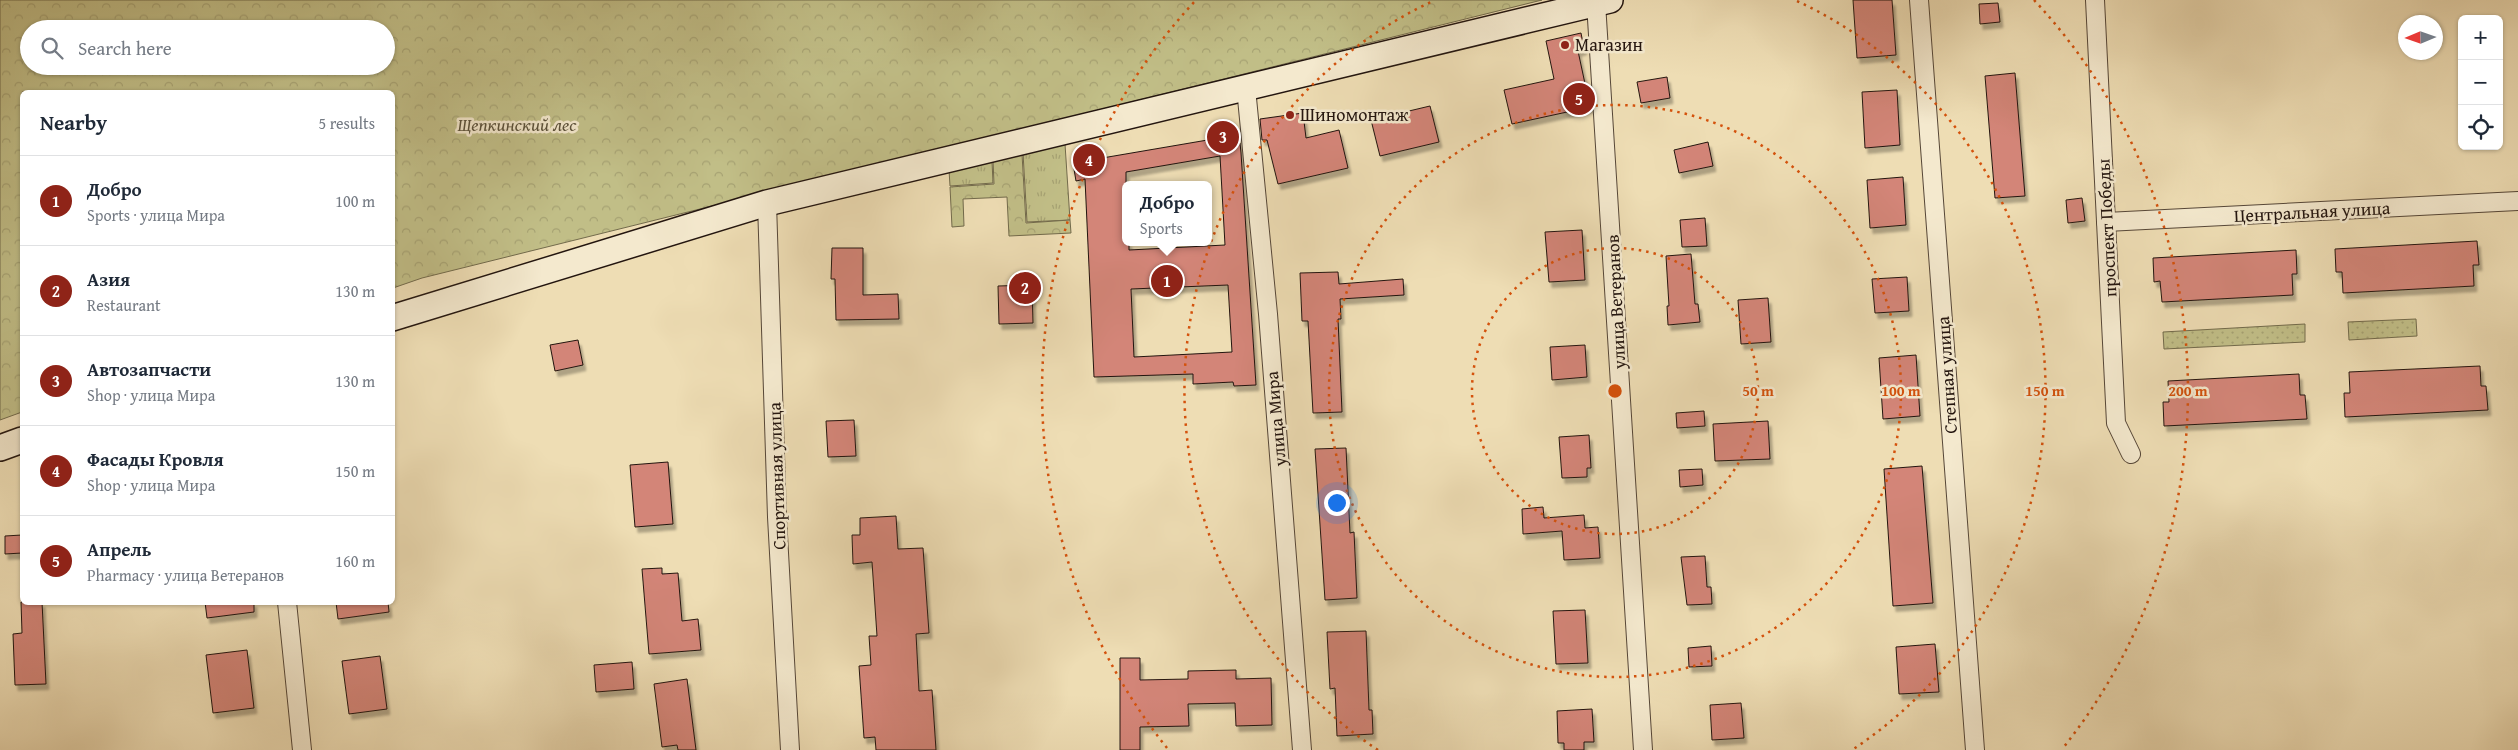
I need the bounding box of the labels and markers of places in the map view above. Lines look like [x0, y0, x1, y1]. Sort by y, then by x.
place label: Магазин [1575, 31, 1643, 58]
marker: Магазин [1559, 39, 1571, 51]
pin: 5 [1563, 80, 1595, 118]
place label: Шиномонтаж [1300, 101, 1409, 128]
marker: Шиномонтаж [1284, 109, 1296, 121]
pin: 3 [1207, 118, 1239, 156]
pin: 4 [1073, 141, 1105, 179]
pin: 1 [1151, 262, 1183, 300]
pin: 2 [1009, 269, 1041, 307]
centre of rings [1606, 382, 1624, 400]

